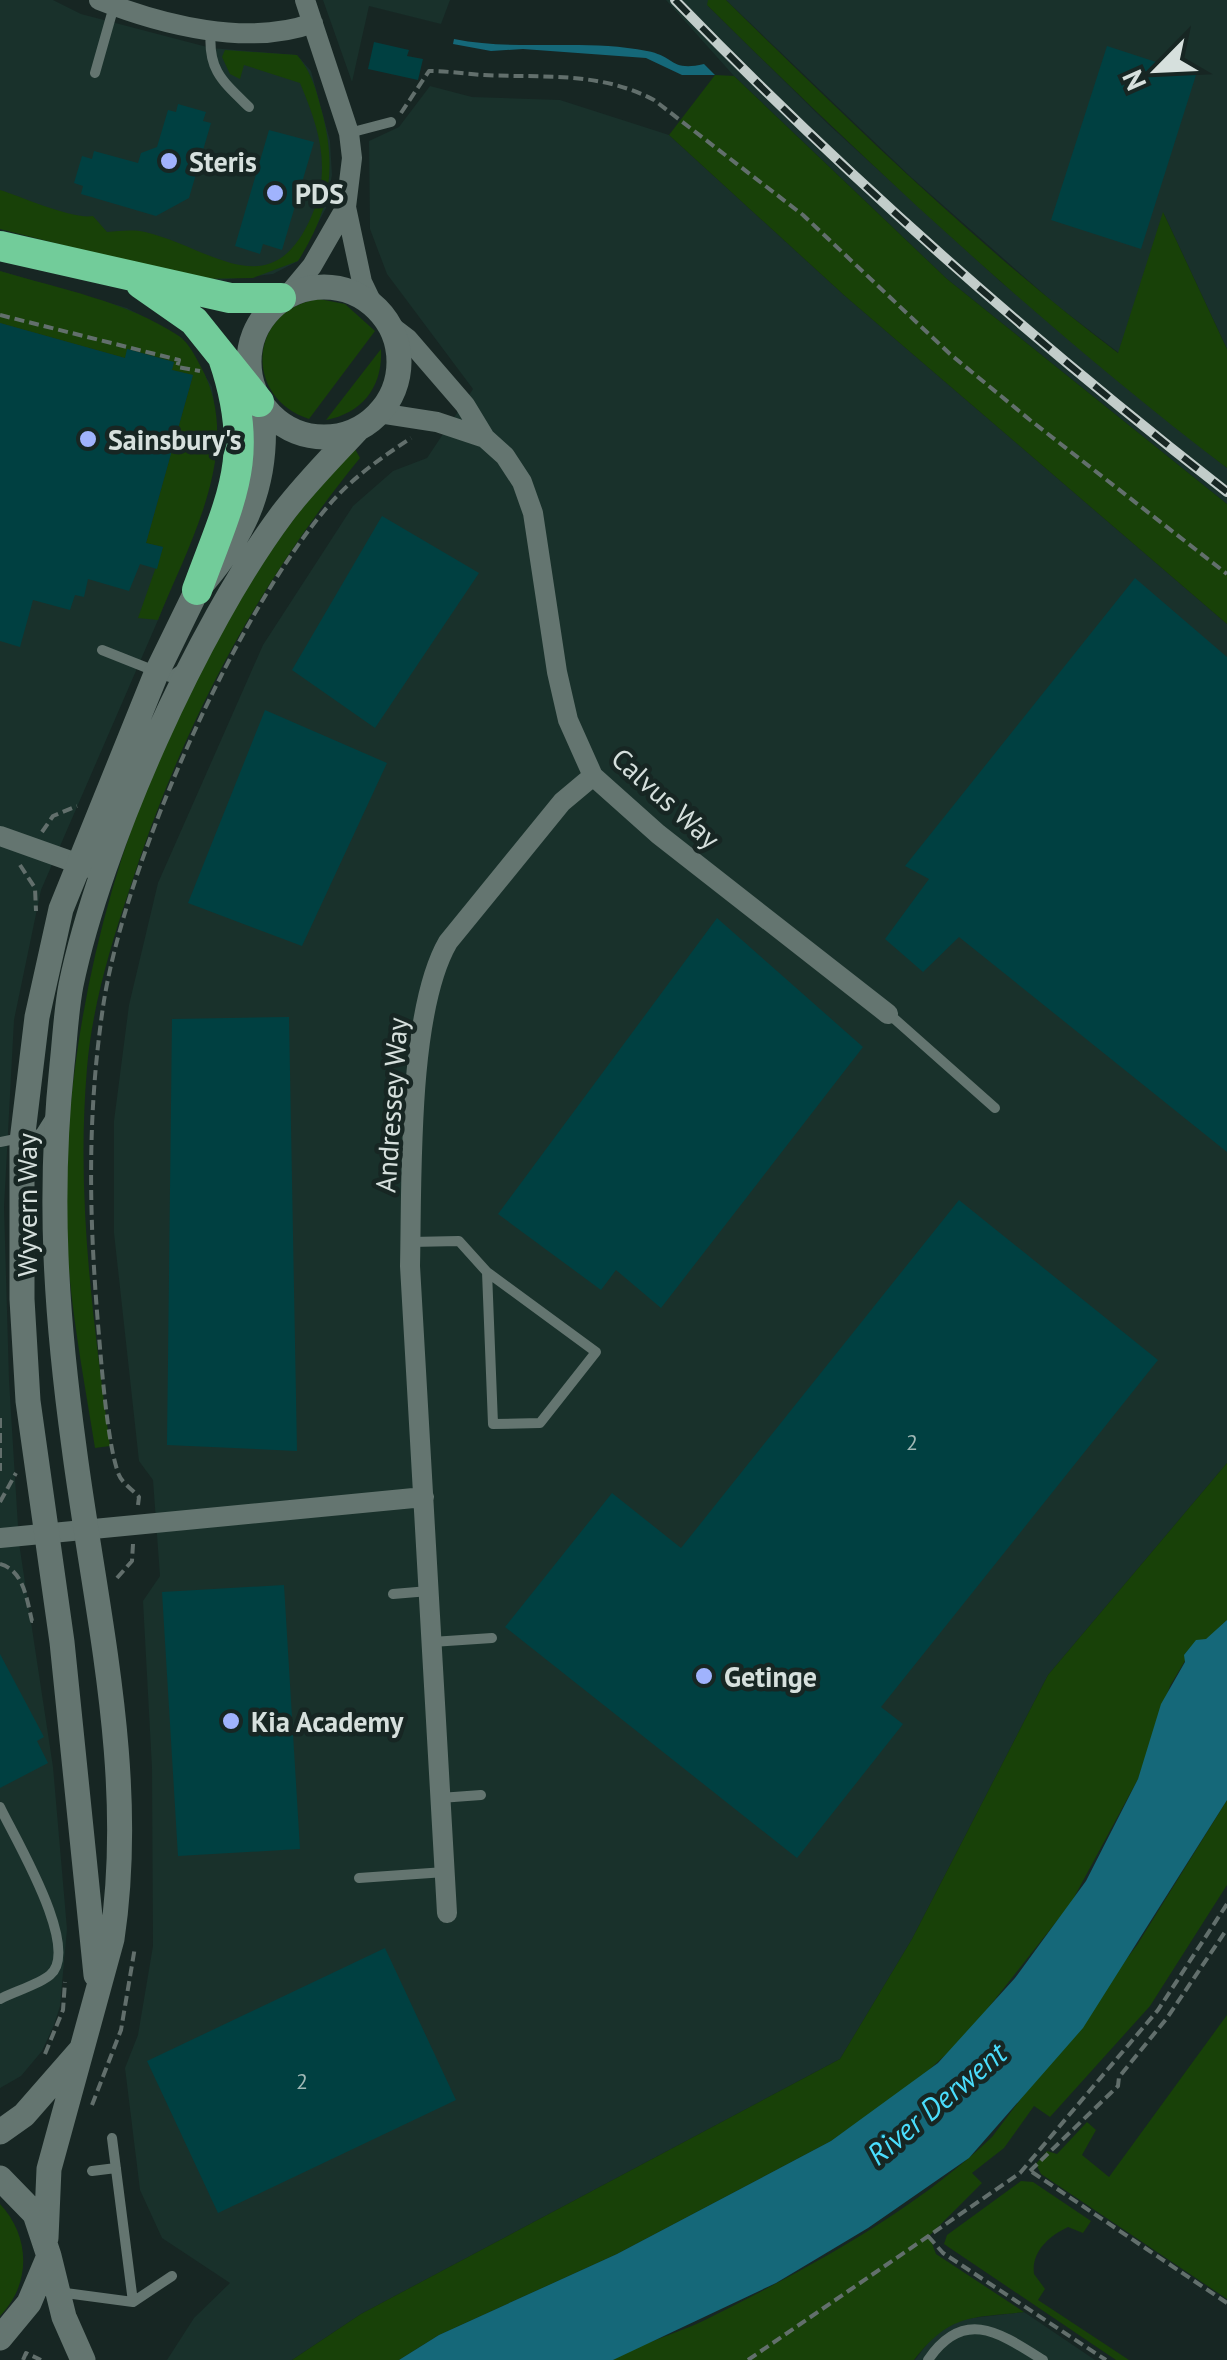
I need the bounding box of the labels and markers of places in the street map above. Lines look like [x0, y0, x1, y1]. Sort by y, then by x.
place label: Steris [189, 143, 257, 180]
marker: Steris [158, 150, 180, 172]
place label: PDS [295, 175, 344, 212]
marker: PDS [264, 182, 286, 204]
place label: Sainsbury's [108, 421, 242, 458]
marker: Sainsbury's [77, 428, 99, 450]
place label: Getinge [724, 1658, 817, 1695]
marker: Getinge [693, 1665, 715, 1687]
place label: Kia Academy [251, 1703, 404, 1740]
marker: Kia Academy [220, 1710, 242, 1732]

